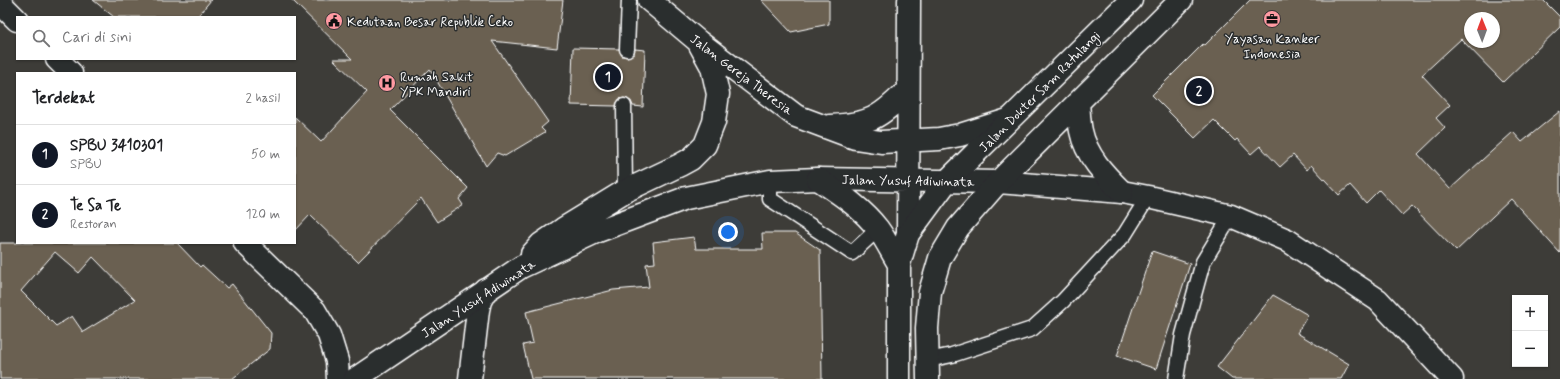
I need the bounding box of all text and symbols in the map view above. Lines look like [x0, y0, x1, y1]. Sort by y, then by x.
office icon: Yayasan Kanker Indonesia [1262, 9, 1282, 29]
public building icon: Kedutaan Besar Republik Ceko [324, 11, 344, 31]
north arrow [1464, 12, 1500, 48]
place label: Kedutaan Besar Republik Ceko [347, 14, 513, 31]
search box [16, 16, 296, 60]
icon: search [30, 27, 52, 49]
text: Cari di sini [62, 28, 132, 48]
street label: Jalan Dokter Sam Ratulangi [976, 28, 1105, 157]
street label: Jalan Gereja Theresia [686, 31, 796, 120]
place label: Yayasan Kanker Indonesia [1225, 31, 1320, 63]
pin: 1 [595, 62, 621, 92]
place label: Rumah Sakit YPK Mandiri [400, 69, 473, 101]
hospital icon: Rumah Sakit YPK Mandiri [377, 73, 397, 93]
pin: 2 [1186, 76, 1212, 106]
text: Terdekat [32, 87, 95, 109]
text: 2 hasil [246, 90, 280, 107]
text: SPBU 3410301 [70, 136, 163, 156]
text: 1 [42, 146, 48, 163]
text: 50 m [251, 146, 280, 163]
text: SPBU [70, 156, 102, 173]
street label: Jalan Yusuf Adiwinata [841, 172, 975, 191]
text: Te Sa Te [70, 196, 121, 216]
text: 2 [42, 206, 48, 223]
text: 120 m [246, 206, 280, 223]
text: Restoran [70, 216, 117, 233]
your location [718, 222, 738, 242]
street label: Jalan Yusuf Adiwinata [419, 256, 539, 343]
map controls [1512, 295, 1548, 367]
button: + [1512, 295, 1548, 331]
button: − [1512, 331, 1548, 367]

